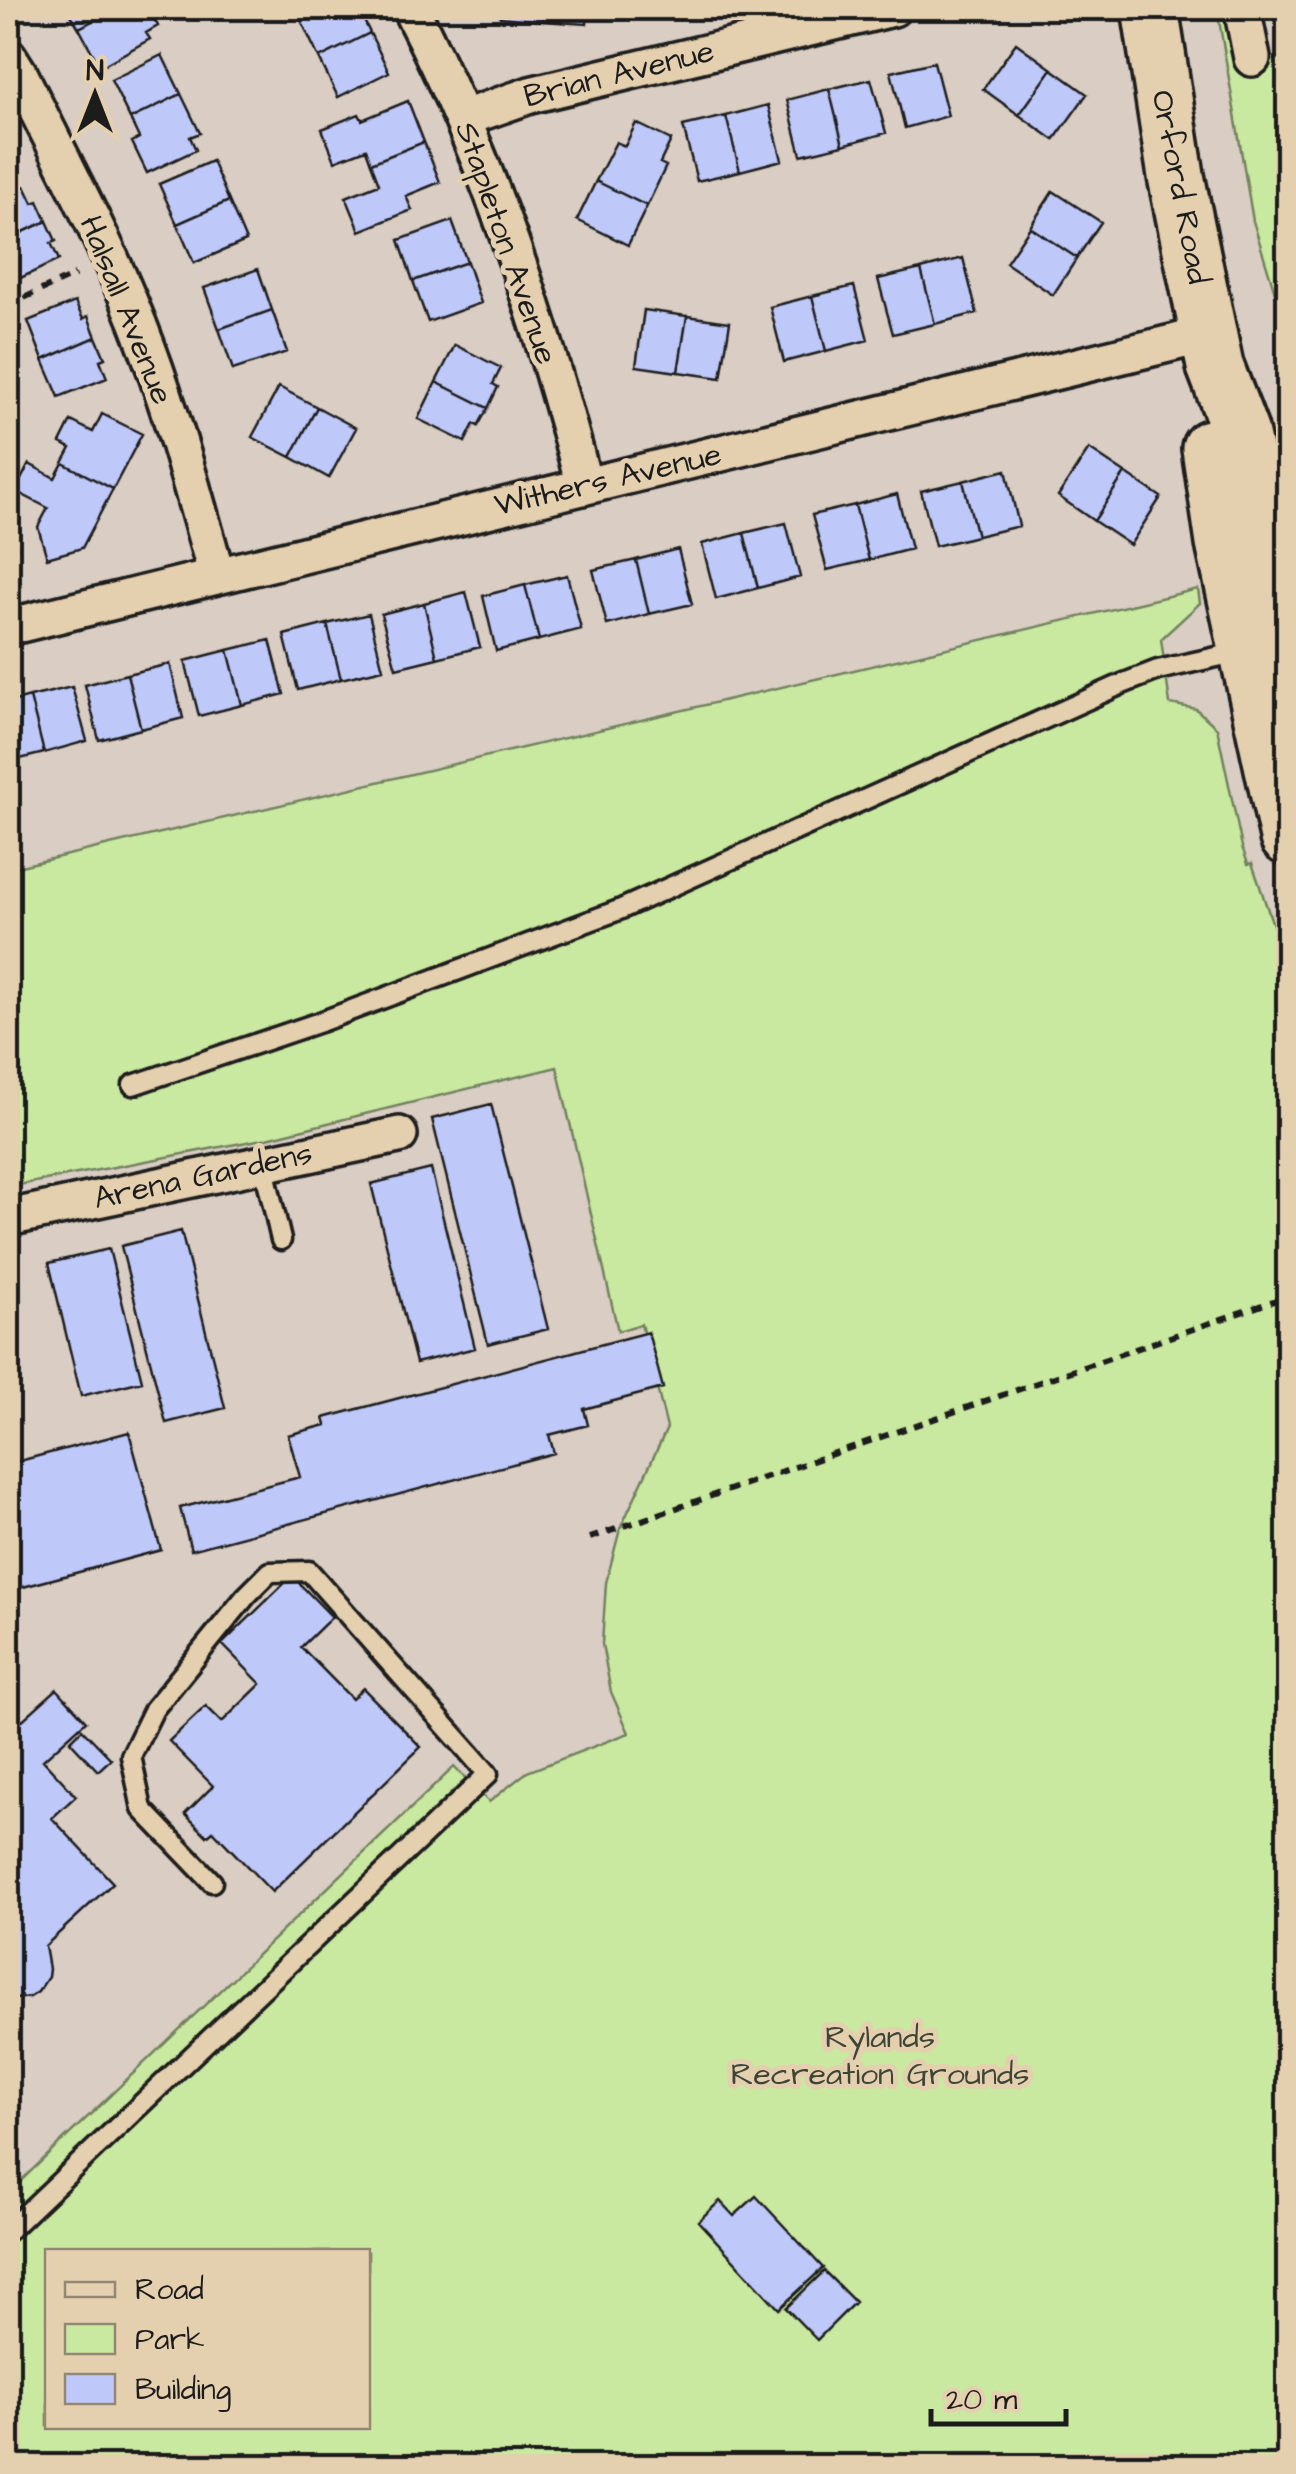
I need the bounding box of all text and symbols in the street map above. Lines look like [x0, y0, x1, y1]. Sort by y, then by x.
street label: Brian Avenue [519, 29, 719, 119]
north arrow [45, 45, 145, 145]
text: N [86, 52, 104, 91]
street label: Orford Road [1139, 86, 1221, 288]
street label: Stapleton Avenue [443, 116, 569, 370]
street label: Halsall Avenue [68, 209, 184, 411]
street label: Withers Avenue [490, 432, 726, 528]
street label: Arena Gardens [90, 1131, 316, 1221]
park label: Rylands Recreation Grounds [731, 2015, 1029, 2097]
legend [45, 2249, 370, 2429]
text: Road [135, 2269, 204, 2311]
text: Park [135, 2319, 204, 2361]
scale bar [931, 2364, 1066, 2426]
text: Building [135, 2369, 231, 2412]
text: 20 m [946, 2379, 1018, 2421]

